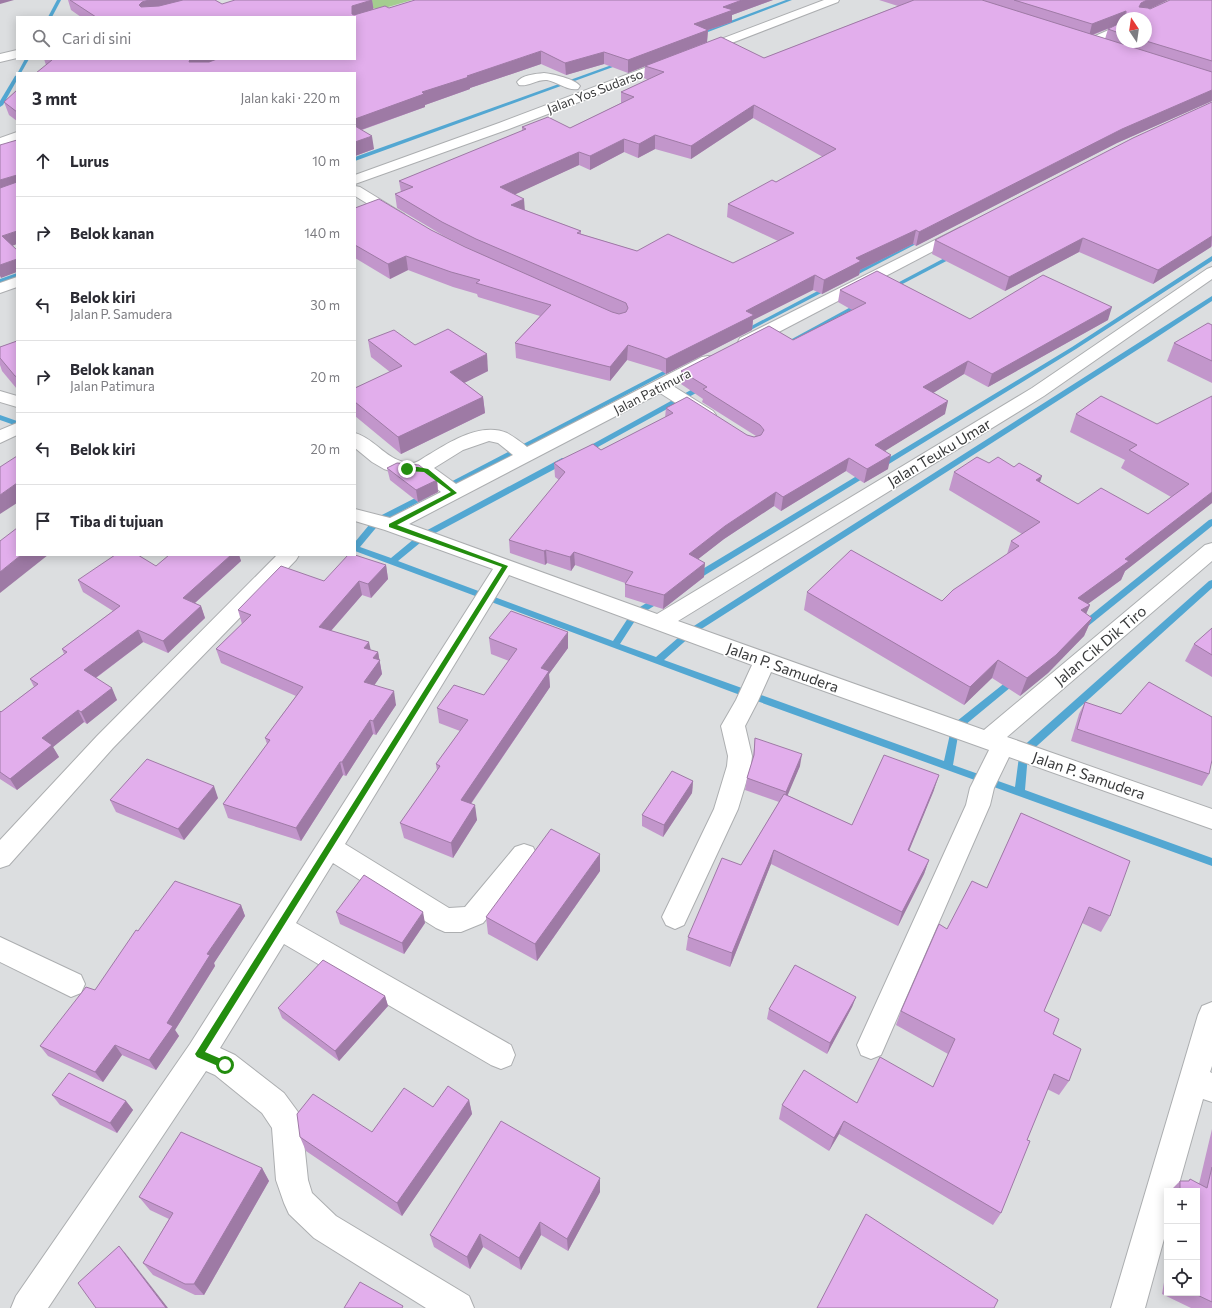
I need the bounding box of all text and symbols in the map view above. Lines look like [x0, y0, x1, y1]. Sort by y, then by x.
north arrow [1116, 12, 1152, 48]
search box [16, 16, 356, 60]
icon: search [30, 27, 52, 49]
text: Cari di sini [62, 29, 131, 47]
street label: Jalan Yos Sudarso [545, 65, 646, 117]
text: 3 mnt [32, 88, 77, 109]
text: Jalan kaki · 220 m [240, 90, 340, 106]
icon: ahead [32, 150, 54, 172]
text: Lurus [70, 152, 109, 170]
text: 10 m [312, 153, 340, 169]
icon: right [32, 222, 54, 244]
text: Belok kanan [70, 224, 154, 242]
text: 140 m [304, 225, 340, 241]
text: Belok kiri [70, 288, 136, 306]
icon: left [32, 294, 54, 316]
text: 30 m [310, 297, 340, 313]
text: Jalan P. Samudera [70, 306, 172, 322]
text: Belok kanan [70, 360, 154, 378]
street label: Jalan Patimura [611, 365, 693, 417]
icon: right [32, 366, 54, 388]
text: 20 m [311, 369, 340, 385]
text: Jalan Patimura [70, 378, 155, 394]
street label: Jalan Teuku Umar [884, 414, 994, 490]
icon: left [32, 438, 54, 460]
text: Belok kiri [70, 440, 136, 458]
text: 20 m [311, 441, 340, 457]
route end [398, 460, 416, 478]
icon: arrive [32, 510, 54, 532]
text: Tiba di tujuan [70, 512, 164, 530]
street label: Jalan Cik Dik Tiro [1050, 601, 1150, 689]
street label: Jalan P. Samudera [724, 638, 842, 696]
street label: Jalan P. Samudera [1030, 747, 1148, 803]
route start [216, 1056, 234, 1074]
map controls [1164, 1188, 1200, 1296]
button: + [1164, 1188, 1200, 1224]
button: − [1164, 1224, 1200, 1260]
button: locate [1164, 1260, 1200, 1296]

